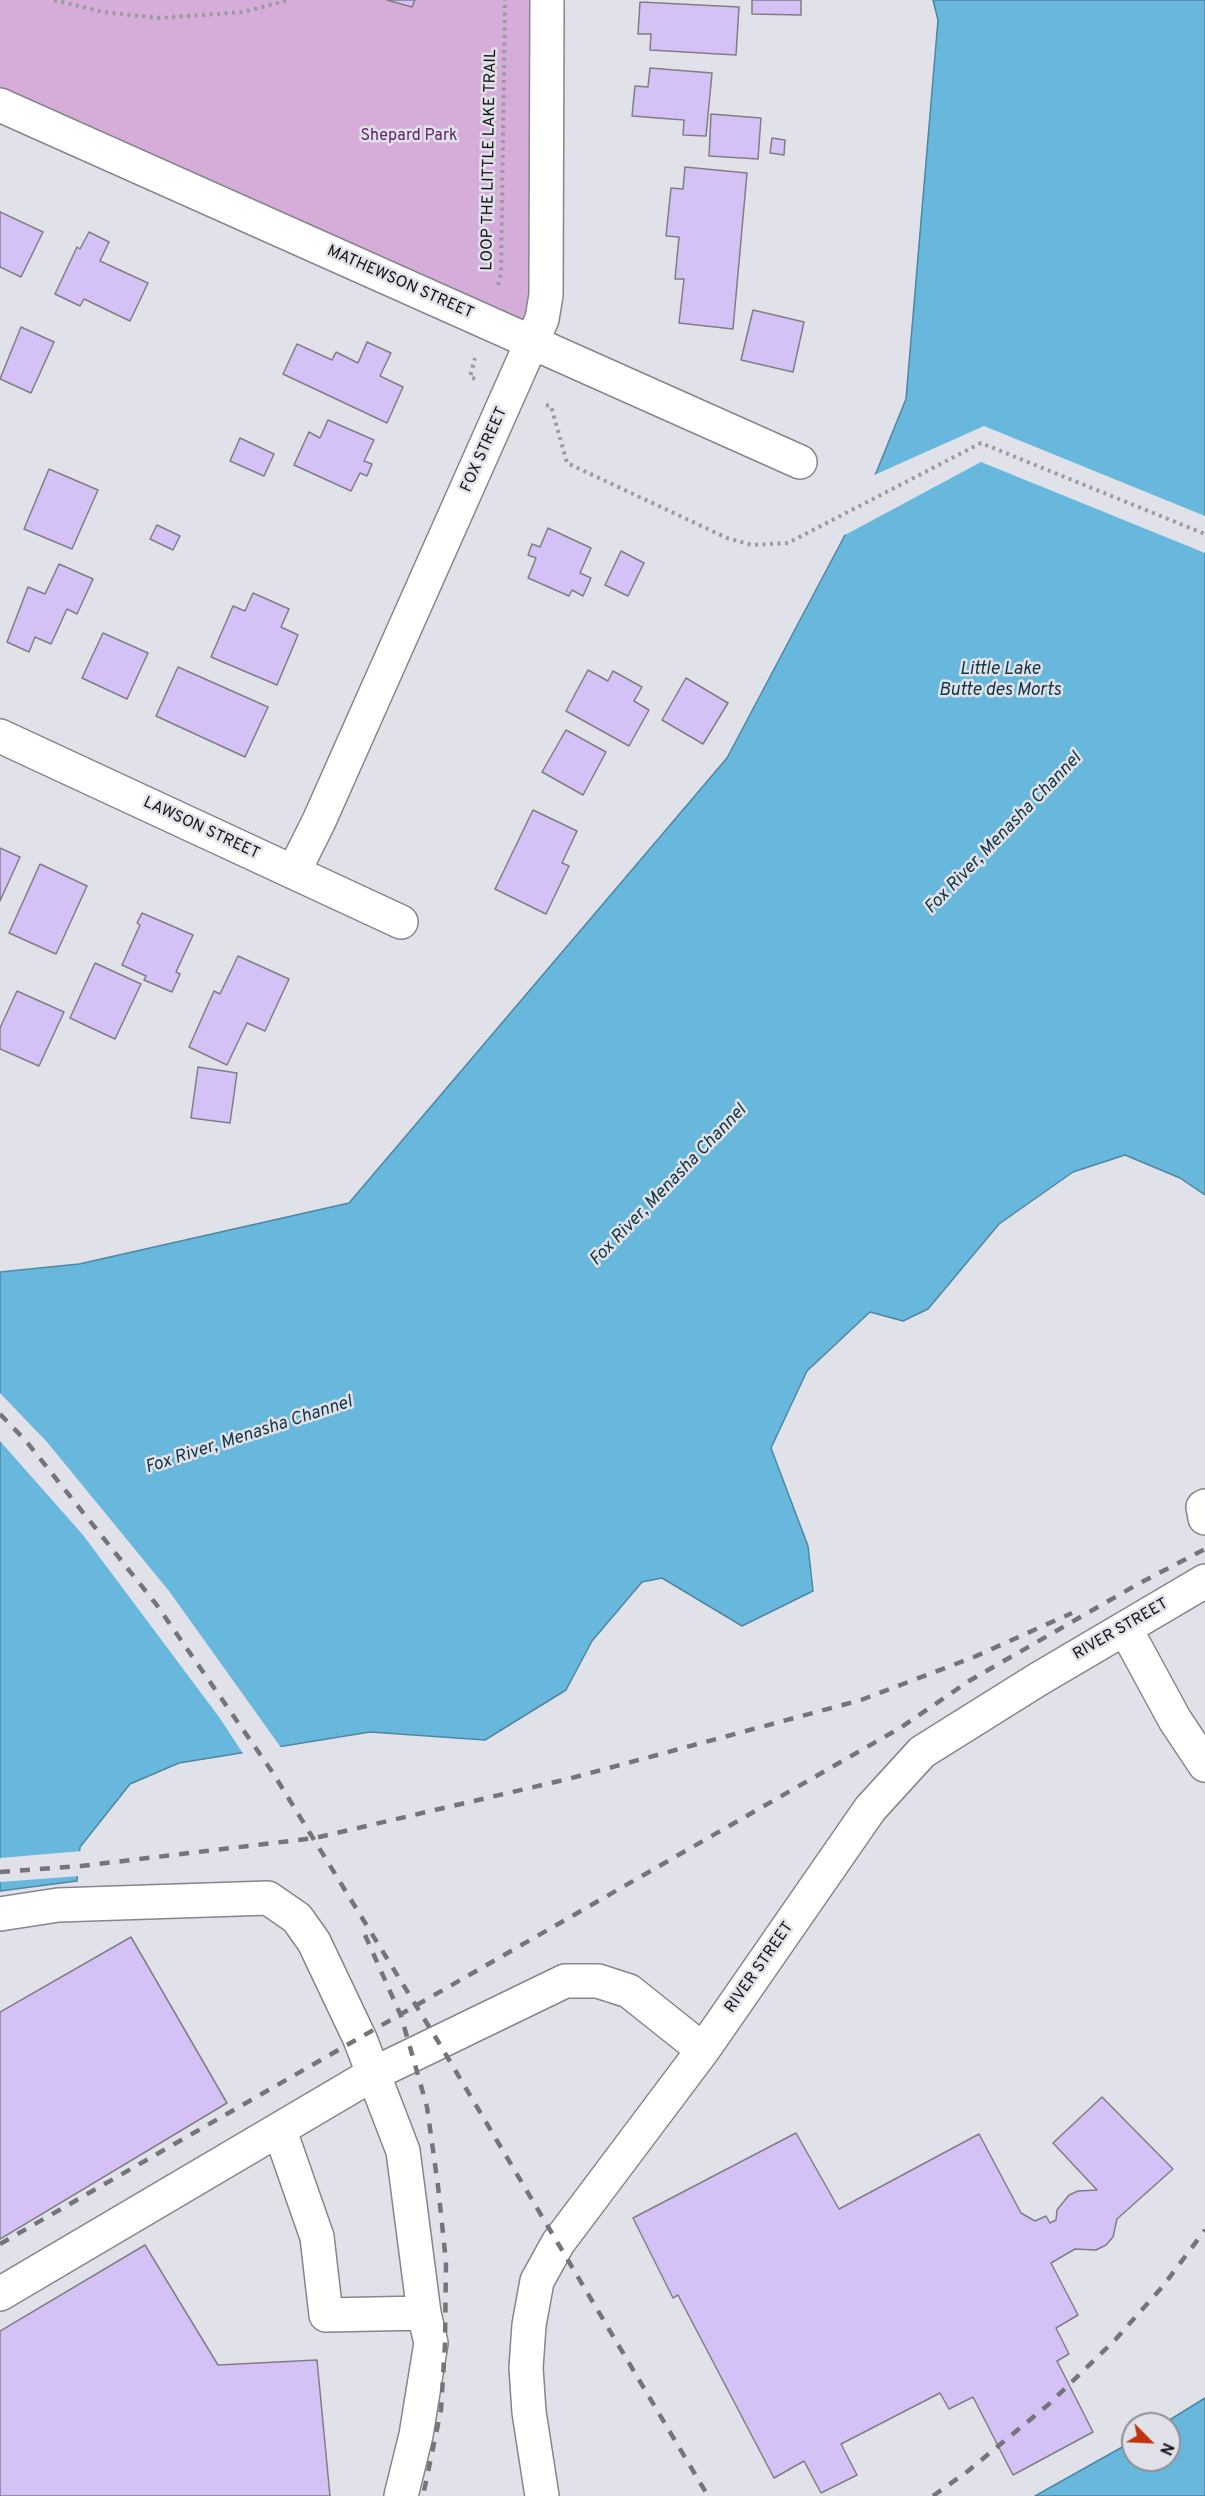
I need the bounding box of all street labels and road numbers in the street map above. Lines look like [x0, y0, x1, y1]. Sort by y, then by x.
street label: LOOP THE LITTLE LAKE TRAIL [478, 49, 502, 271]
street label: MATHEWSON STREET [324, 242, 476, 324]
street label: FOX STREET [458, 404, 512, 496]
street label: LAWSON STREET [140, 794, 262, 864]
street label: RIVER STREET [1070, 1595, 1172, 1665]
street label: RIVER STREET [722, 1919, 798, 2017]

